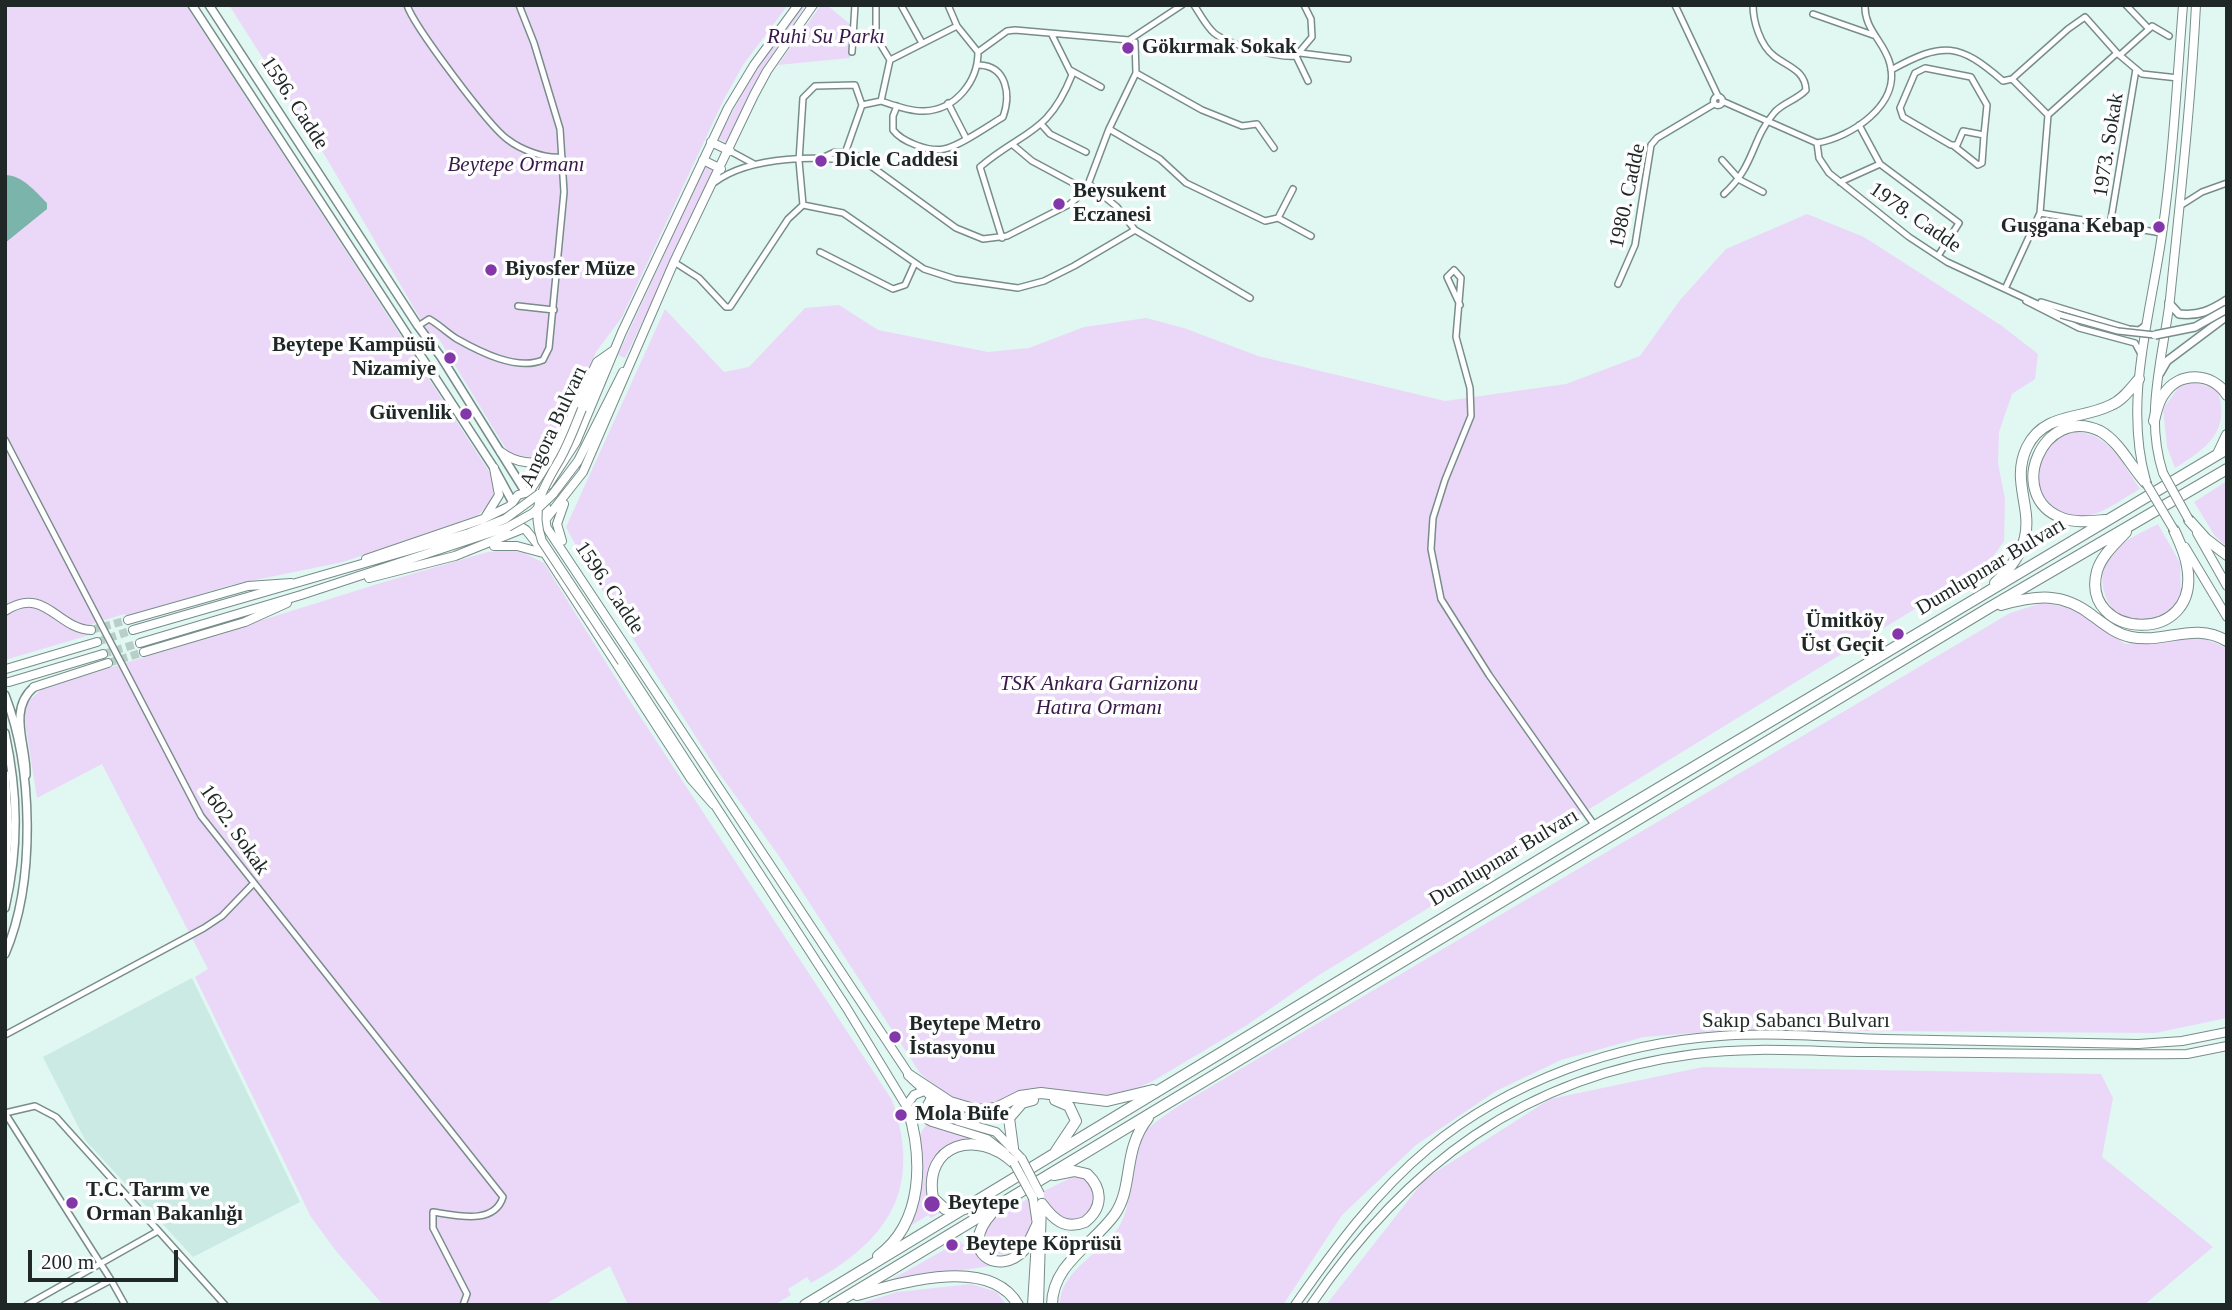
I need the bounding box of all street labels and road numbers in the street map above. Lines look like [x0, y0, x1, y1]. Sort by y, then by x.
street label: 1596. Cadde [255, 52, 333, 154]
street label: 1973. Sokak [2088, 91, 2130, 199]
street label: 1980. Cadde [1605, 141, 1651, 251]
street label: 1978. Cadde [1864, 177, 1966, 259]
street label: Angora Bulvarı [515, 362, 593, 492]
street label: Dumlupınar Bulvarı [1912, 512, 2070, 622]
street label: 1596. Cadde [569, 537, 649, 639]
street label: 1602. Sokak [194, 780, 274, 880]
street label: Dumlupınar Bulvarı [1425, 803, 1583, 913]
street label: Sakıp Sabancı Bulvarı [1702, 1008, 1890, 1034]

